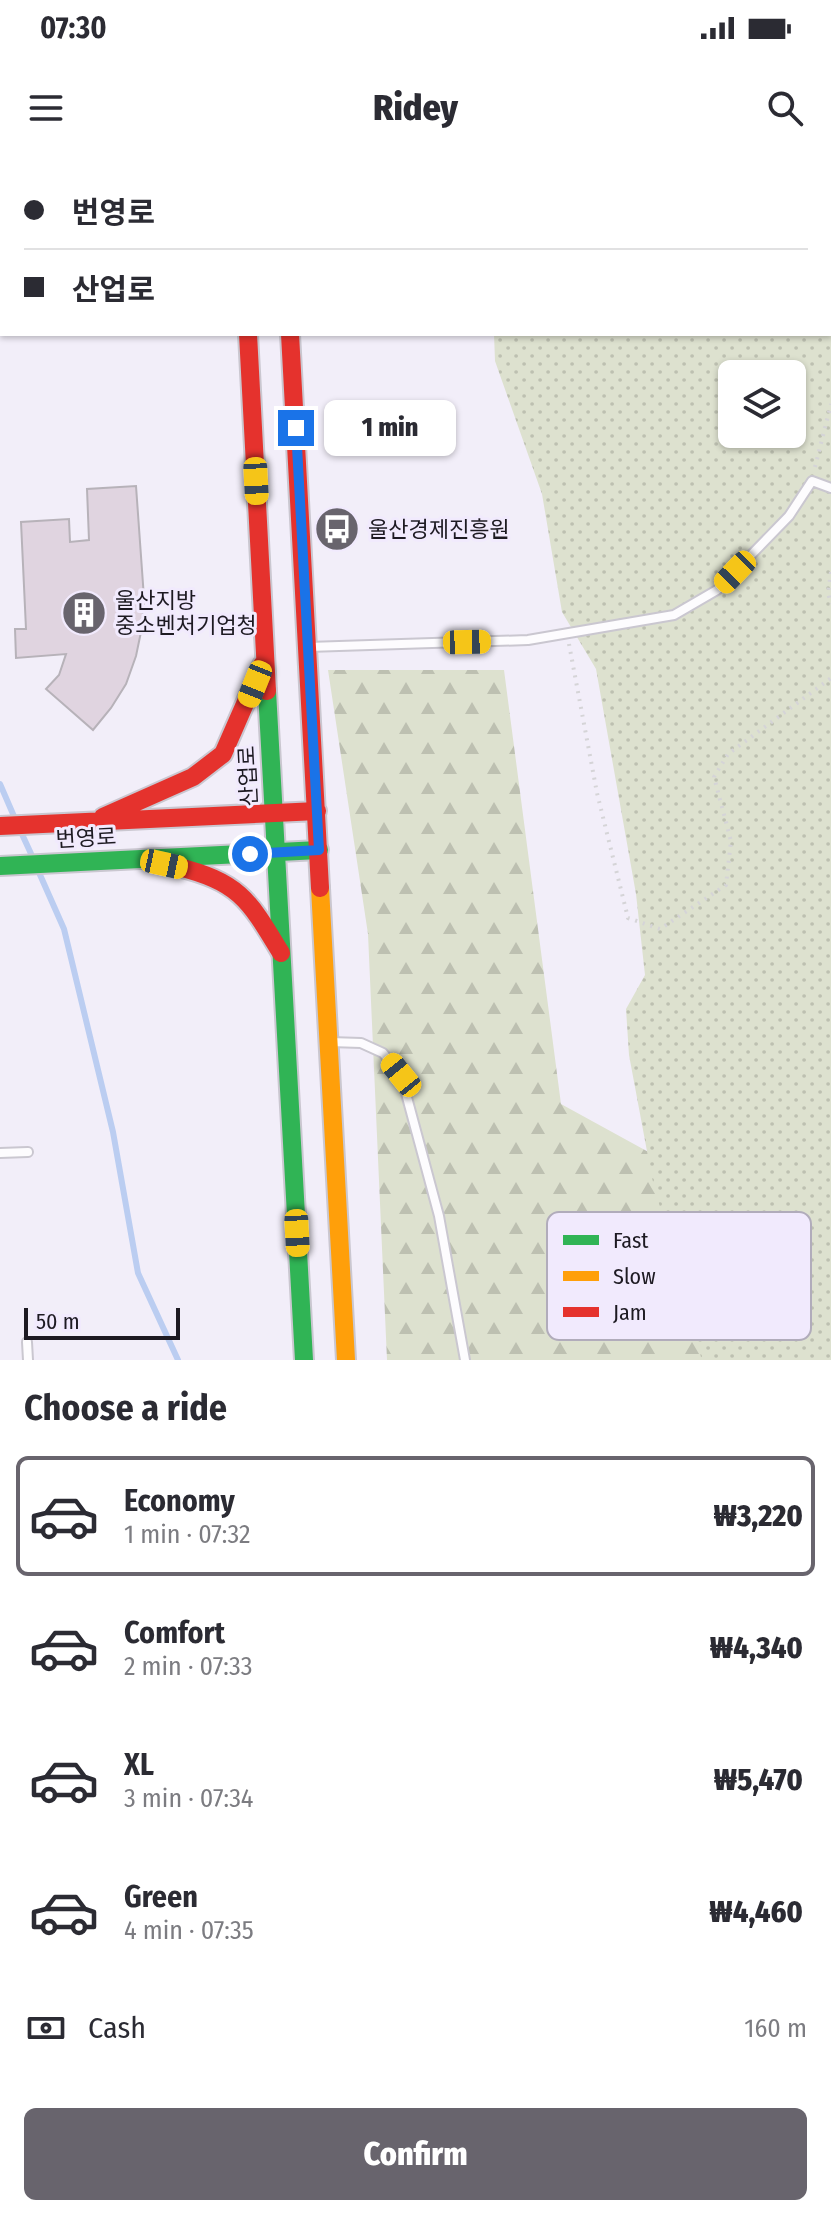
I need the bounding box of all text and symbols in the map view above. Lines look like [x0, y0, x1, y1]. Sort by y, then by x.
text: 07:30 [40, 10, 107, 46]
icon: menu [24, 86, 68, 130]
text: Ridey [373, 86, 458, 130]
icon: search [763, 86, 807, 130]
text: 번영로 [72, 195, 155, 231]
text: 산업로 [72, 272, 155, 308]
map controls [718, 360, 806, 448]
button: layers [718, 360, 806, 448]
callout: 1 min [324, 400, 456, 456]
route end [278, 410, 314, 446]
text: 1 min [362, 412, 418, 443]
car [243, 456, 269, 506]
bus stop icon: 울산경제진흥원 [313, 505, 361, 553]
place label: 울산경제진흥원 [368, 516, 510, 543]
car [710, 546, 760, 598]
place label: 울산지방 중소벤처기업청 [115, 587, 257, 639]
building icon: 울산지방 중소벤처기업청 [60, 589, 108, 637]
car [443, 630, 491, 654]
car [235, 657, 275, 711]
street label: 산업로 [233, 745, 263, 807]
street label: 번영로 [55, 823, 117, 853]
route start [232, 836, 268, 872]
car [138, 847, 190, 881]
car [377, 1049, 425, 1101]
car [284, 1208, 310, 1258]
legend [547, 1212, 811, 1340]
text: Fast [613, 1227, 649, 1254]
text: Slow [613, 1263, 656, 1290]
text: Jam [613, 1299, 647, 1326]
scale bar [24, 1304, 180, 1340]
text: 50 m [36, 1308, 80, 1335]
text: Choose a ride [24, 1386, 227, 1430]
icon: car [28, 1480, 100, 1552]
text: Economy [124, 1483, 235, 1519]
text: ₩3,220 [714, 1498, 803, 1534]
text: 1 min · 07:32 [124, 1519, 251, 1550]
icon: car [28, 1612, 100, 1684]
text: Comfort [124, 1615, 225, 1651]
text: ₩4,340 [710, 1630, 803, 1666]
text: 2 min · 07:33 [124, 1651, 252, 1682]
icon: car [28, 1744, 100, 1816]
text: XL [124, 1747, 154, 1783]
text: ₩5,470 [714, 1762, 803, 1798]
text: 3 min · 07:34 [124, 1783, 253, 1814]
icon: car [28, 1876, 100, 1948]
text: Green [124, 1879, 198, 1915]
text: ₩4,460 [709, 1894, 803, 1930]
text: 4 min · 07:35 [124, 1915, 254, 1946]
icon: cash [24, 2006, 68, 2050]
text: Cash [88, 2010, 146, 2046]
text: 160 m [744, 2013, 807, 2044]
button: Confirm [24, 2108, 807, 2200]

